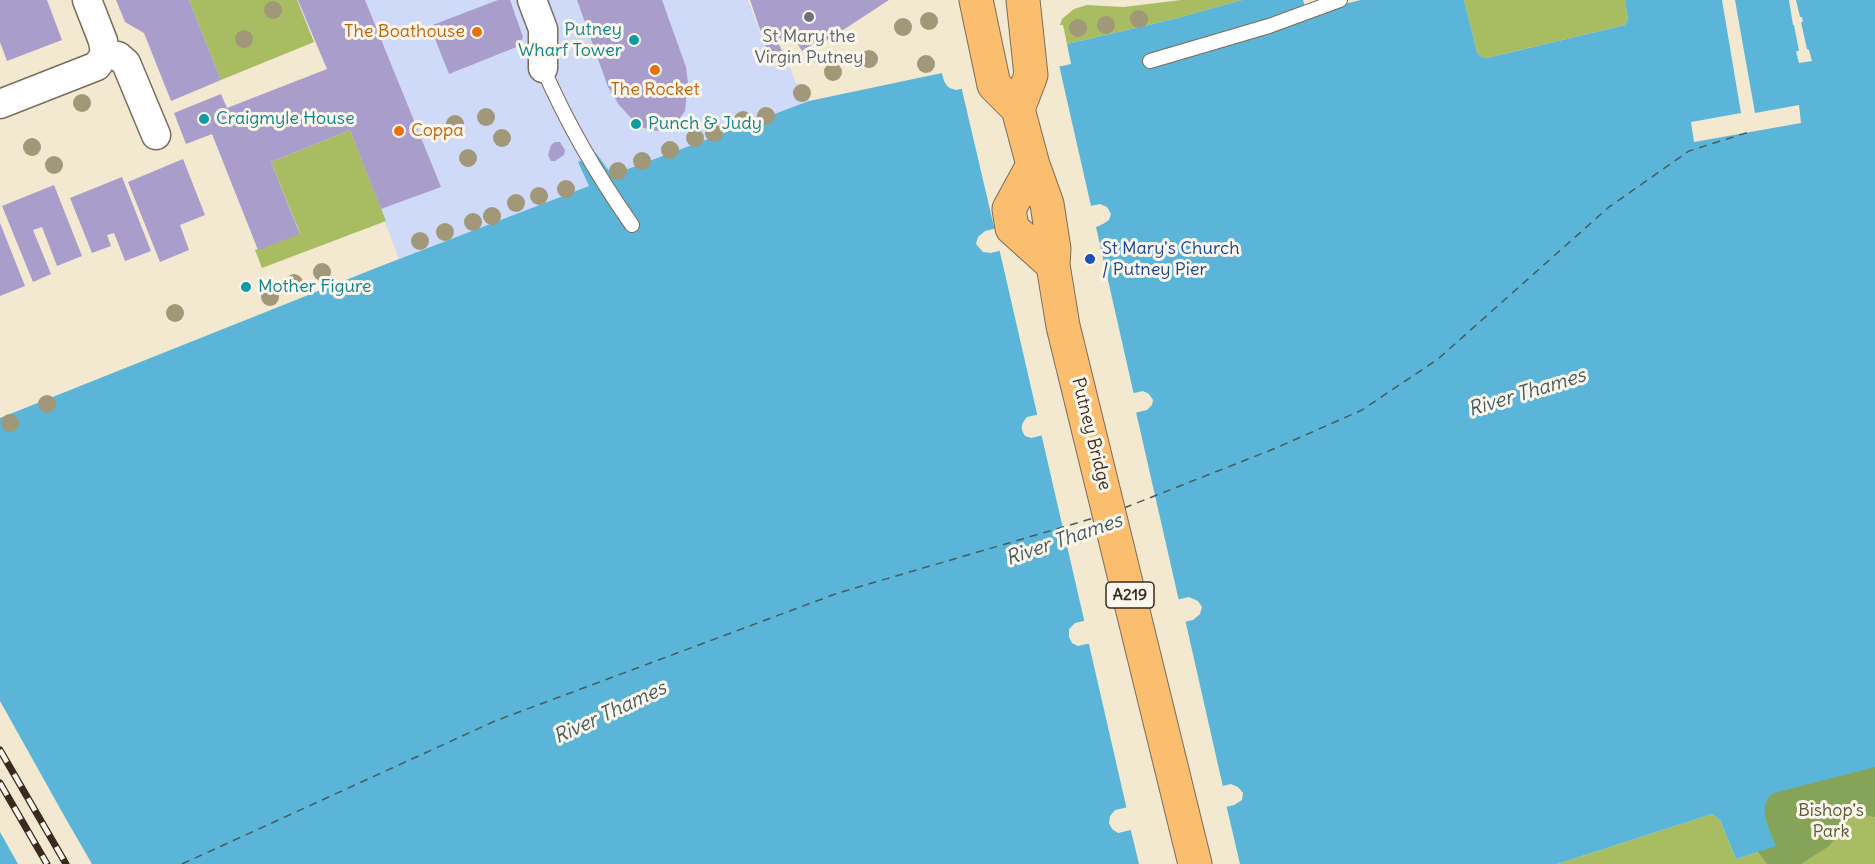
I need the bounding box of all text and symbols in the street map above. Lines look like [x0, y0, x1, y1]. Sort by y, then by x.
marker: St Mary the Virgin Putney [802, 10, 816, 24]
place label: Putney Wharf Tower [518, 19, 622, 62]
place label: The Boathouse [344, 21, 465, 43]
marker: The Boathouse [470, 25, 484, 39]
place label: St Mary the Virgin Putney [755, 26, 863, 68]
marker: Putney Wharf Tower [627, 33, 641, 47]
marker: The Rocket [648, 63, 662, 77]
place label: The Rocket [610, 79, 700, 101]
place label: Craigmyle House [216, 108, 355, 130]
marker: Craigmyle House [197, 112, 211, 126]
place label: Punch & Judy [648, 113, 762, 135]
marker: Punch & Judy [629, 117, 643, 131]
place label: Coppa [411, 120, 464, 142]
marker: Coppa [392, 124, 406, 138]
place label: St Mary's Church / Putney Pier [1102, 238, 1240, 280]
marker: St Mary's Church / Putney Pier [1083, 252, 1097, 266]
place label: Mother Figure [258, 276, 372, 298]
marker: Mother Figure [239, 280, 253, 294]
water label: River Thames [1465, 364, 1589, 422]
street label: Putney Bridge [1067, 375, 1115, 493]
water label: River Thames [1003, 509, 1125, 571]
road number: A219 [1106, 582, 1154, 608]
water label: River Thames [550, 676, 670, 750]
park label: Bishop's Park [1798, 800, 1864, 842]

